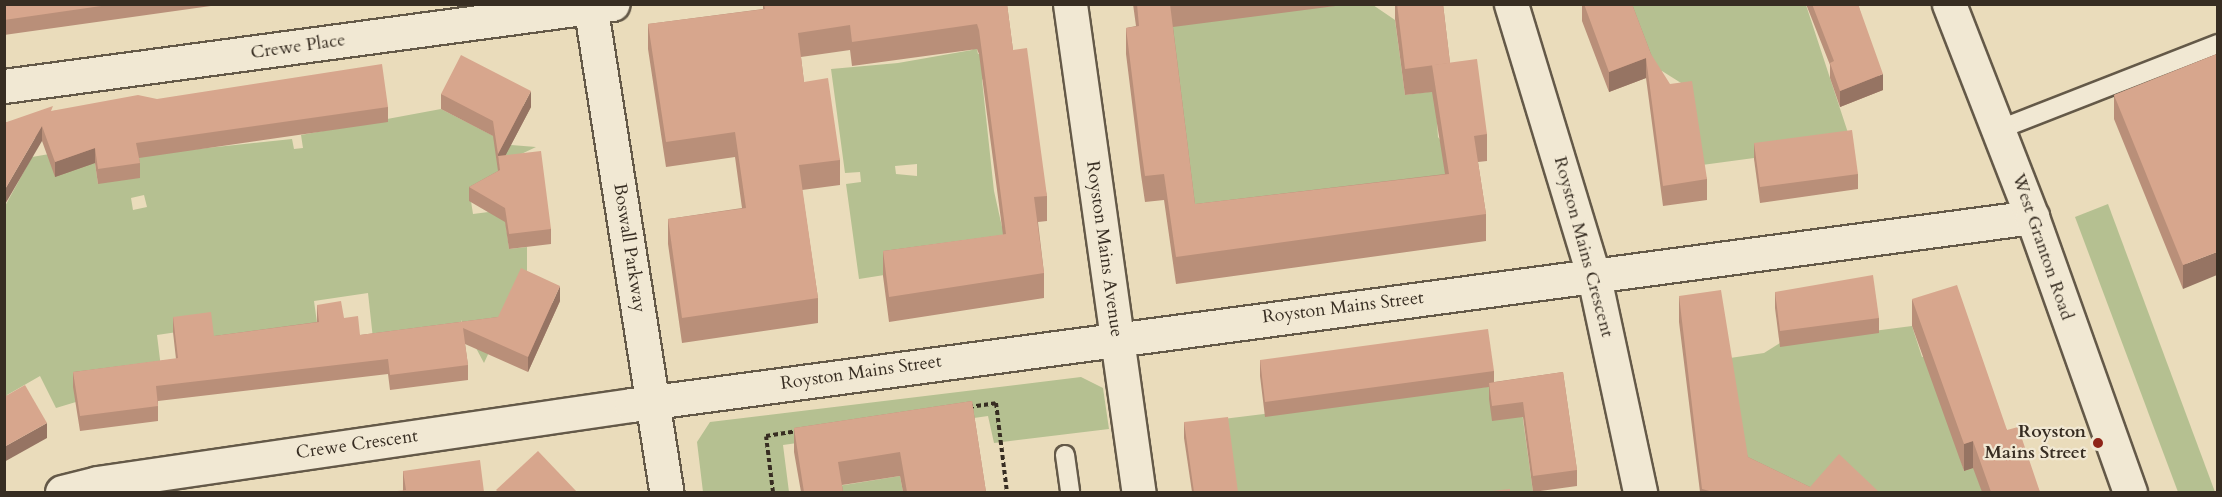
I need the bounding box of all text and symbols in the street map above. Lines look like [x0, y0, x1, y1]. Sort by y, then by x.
street label: Crewe Place [249, 30, 347, 64]
street label: Royston Mains Crescent [1549, 154, 1617, 340]
street label: Royston Mains Avenue [1081, 160, 1127, 338]
street label: West Granton Road [2007, 171, 2077, 323]
street label: Boswall Parkway [608, 182, 650, 314]
street label: Royston Mains Street [1261, 287, 1425, 329]
street label: Royston Mains Street [779, 351, 943, 395]
place label: Royston Mains Street [1985, 422, 2086, 464]
street label: Crewe Crescent [295, 426, 419, 464]
marker: Royston Mains Street [2091, 436, 2105, 450]

